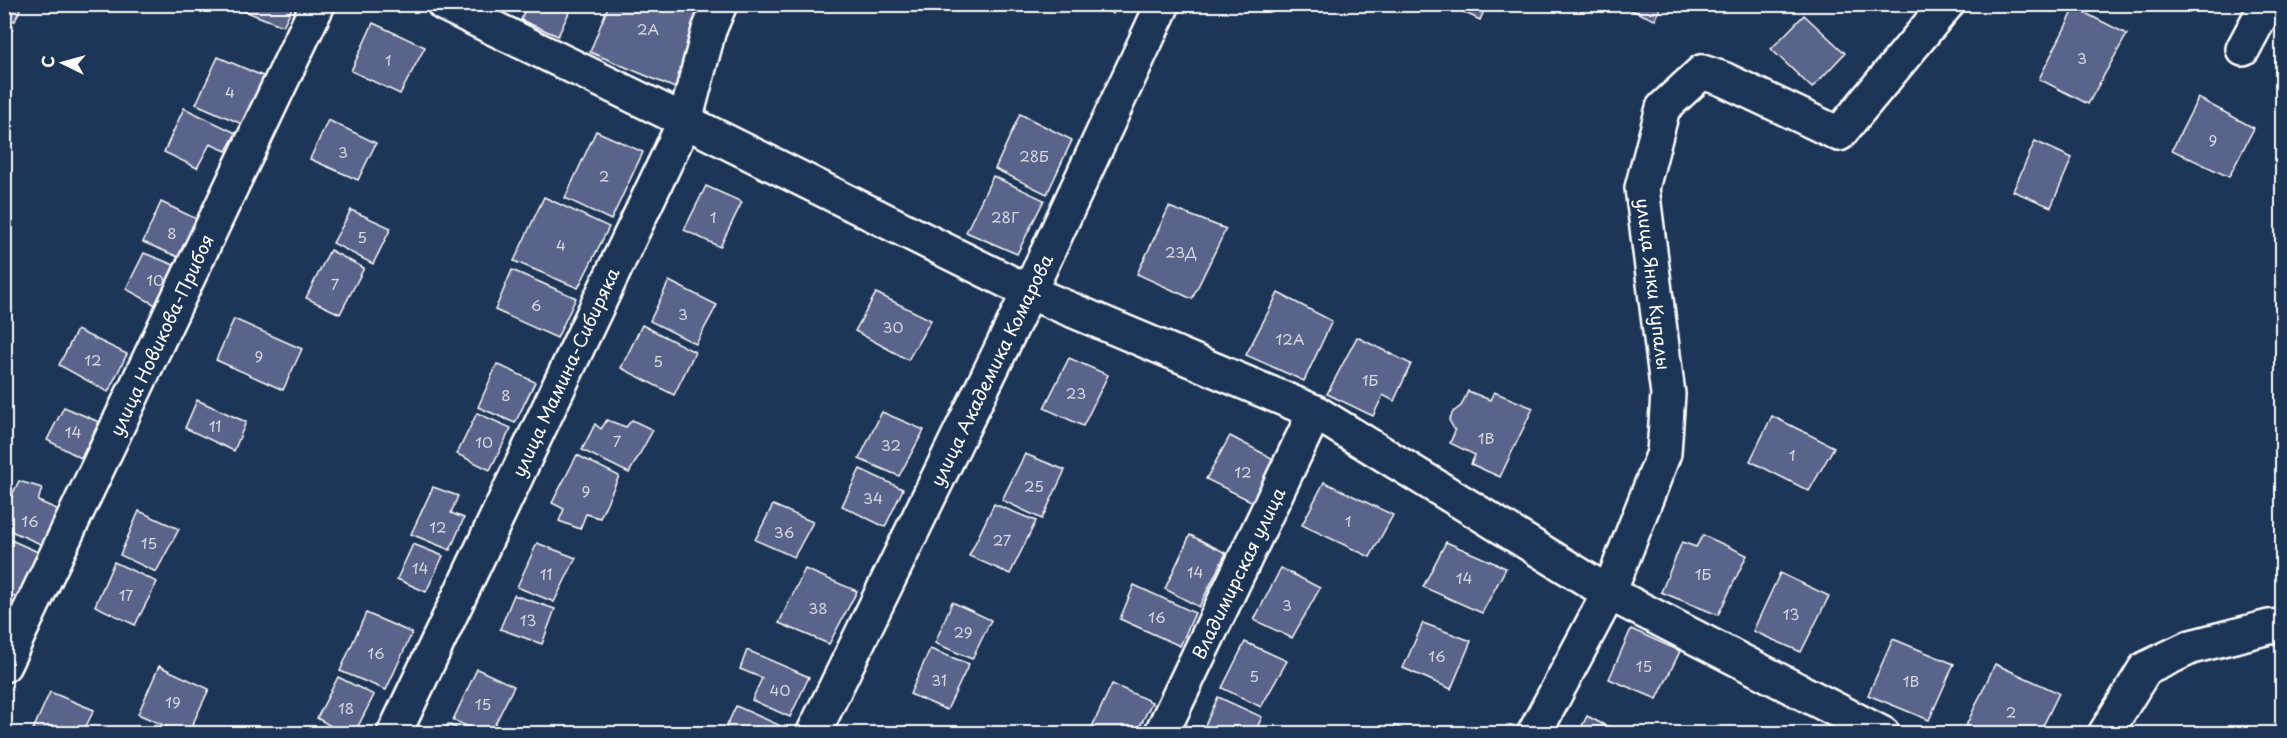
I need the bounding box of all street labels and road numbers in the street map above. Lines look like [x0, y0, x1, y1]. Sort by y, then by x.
street label: улица Янки Купалы [1630, 197, 1678, 371]
street label: улица Новикова-Прибоя [102, 230, 220, 440]
street label: улица Академика Комарова [923, 249, 1059, 491]
street label: улица Мамина-Сибиряка [505, 262, 626, 481]
street label: Владимирская улица [1185, 482, 1292, 663]

